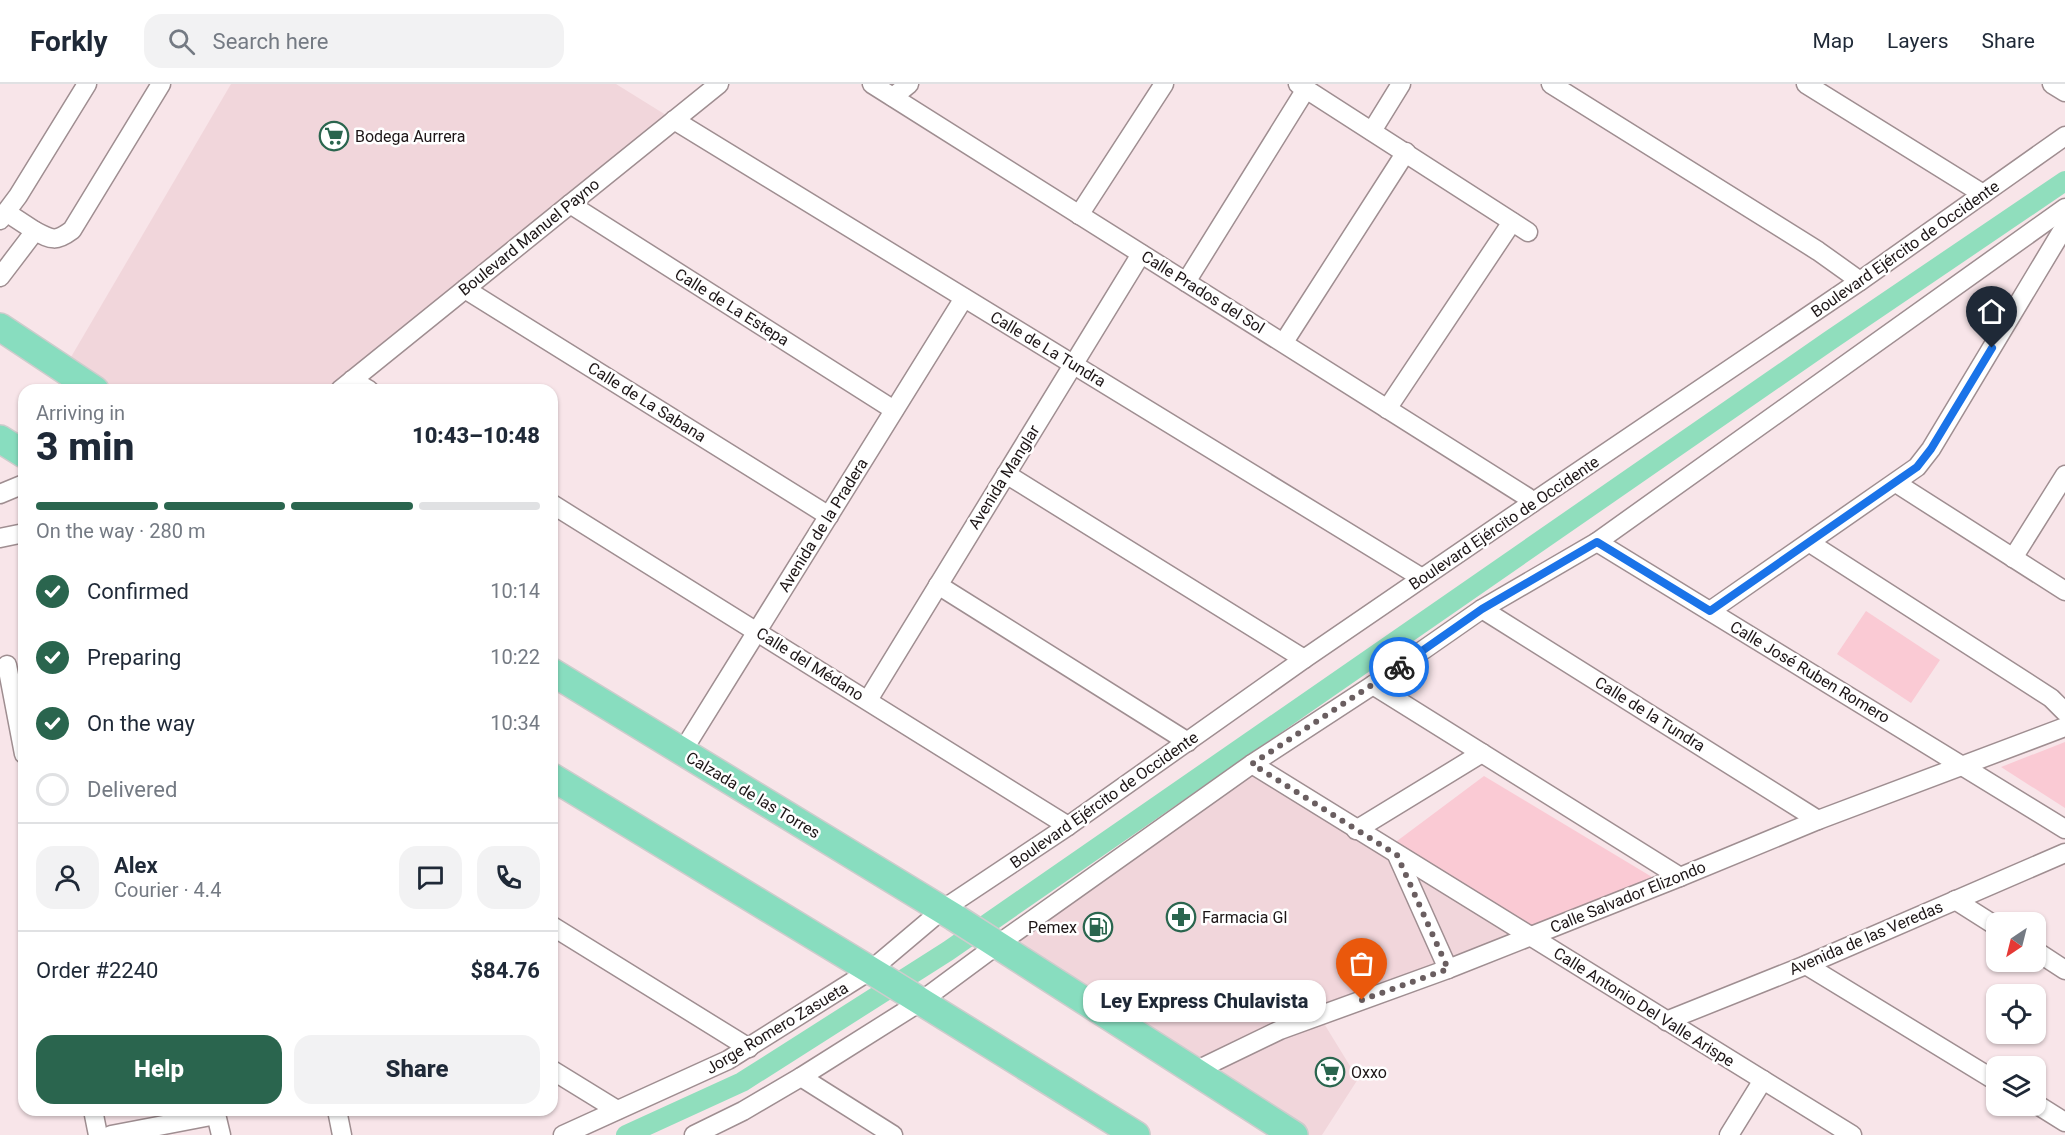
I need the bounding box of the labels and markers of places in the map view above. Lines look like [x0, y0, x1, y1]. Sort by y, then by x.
supermarket icon: Bodega Aurrera [318, 120, 350, 152]
place label: Bodega Aurrera [355, 127, 465, 146]
pin [1966, 286, 2017, 348]
pharmacy icon: Farmacia GI [1165, 901, 1197, 933]
place label: Farmacia GI [1202, 908, 1288, 927]
fuel station icon: Pemex [1082, 911, 1114, 943]
place label: Pemex [1028, 918, 1077, 937]
pin [1336, 938, 1387, 1000]
callout: Ley Express Chulavista [1083, 979, 1326, 1021]
supermarket icon: Oxxo [1314, 1056, 1346, 1088]
place label: Oxxo [1351, 1063, 1387, 1082]

